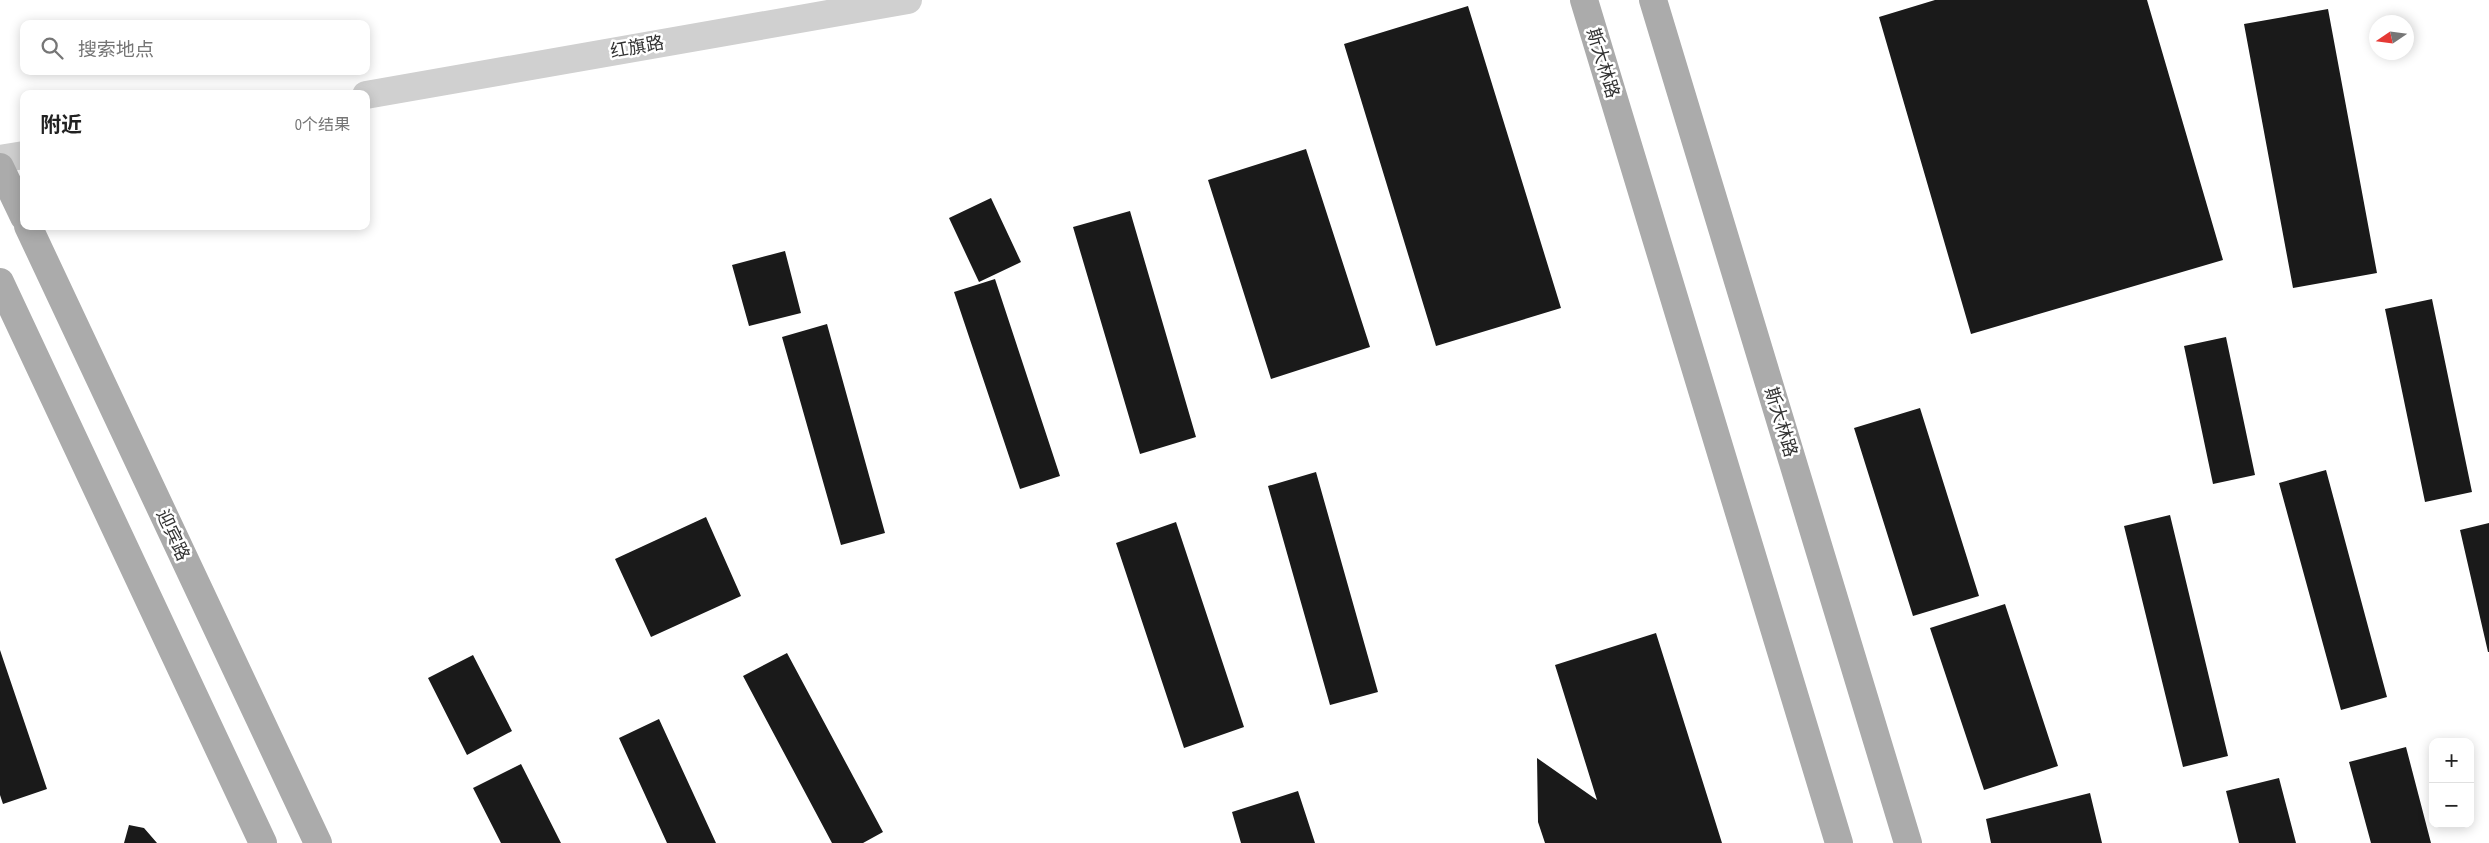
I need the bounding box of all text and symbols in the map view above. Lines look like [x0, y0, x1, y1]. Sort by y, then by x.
north arrow [2369, 15, 2414, 60]
search box [20, 20, 370, 75]
street label: 斯大林路 [1582, 25, 1625, 101]
street label: 红旗路 [608, 30, 665, 63]
icon: search [38, 34, 66, 62]
text: 搜索地点 [78, 37, 154, 61]
text: 附近 [40, 111, 82, 138]
text: 0个结果 [295, 114, 350, 134]
street label: 斯大林路 [1760, 384, 1803, 460]
street label: 迎宾路 [152, 505, 195, 564]
map controls [2429, 738, 2474, 828]
button: + [2429, 738, 2474, 783]
button: − [2429, 783, 2474, 828]

